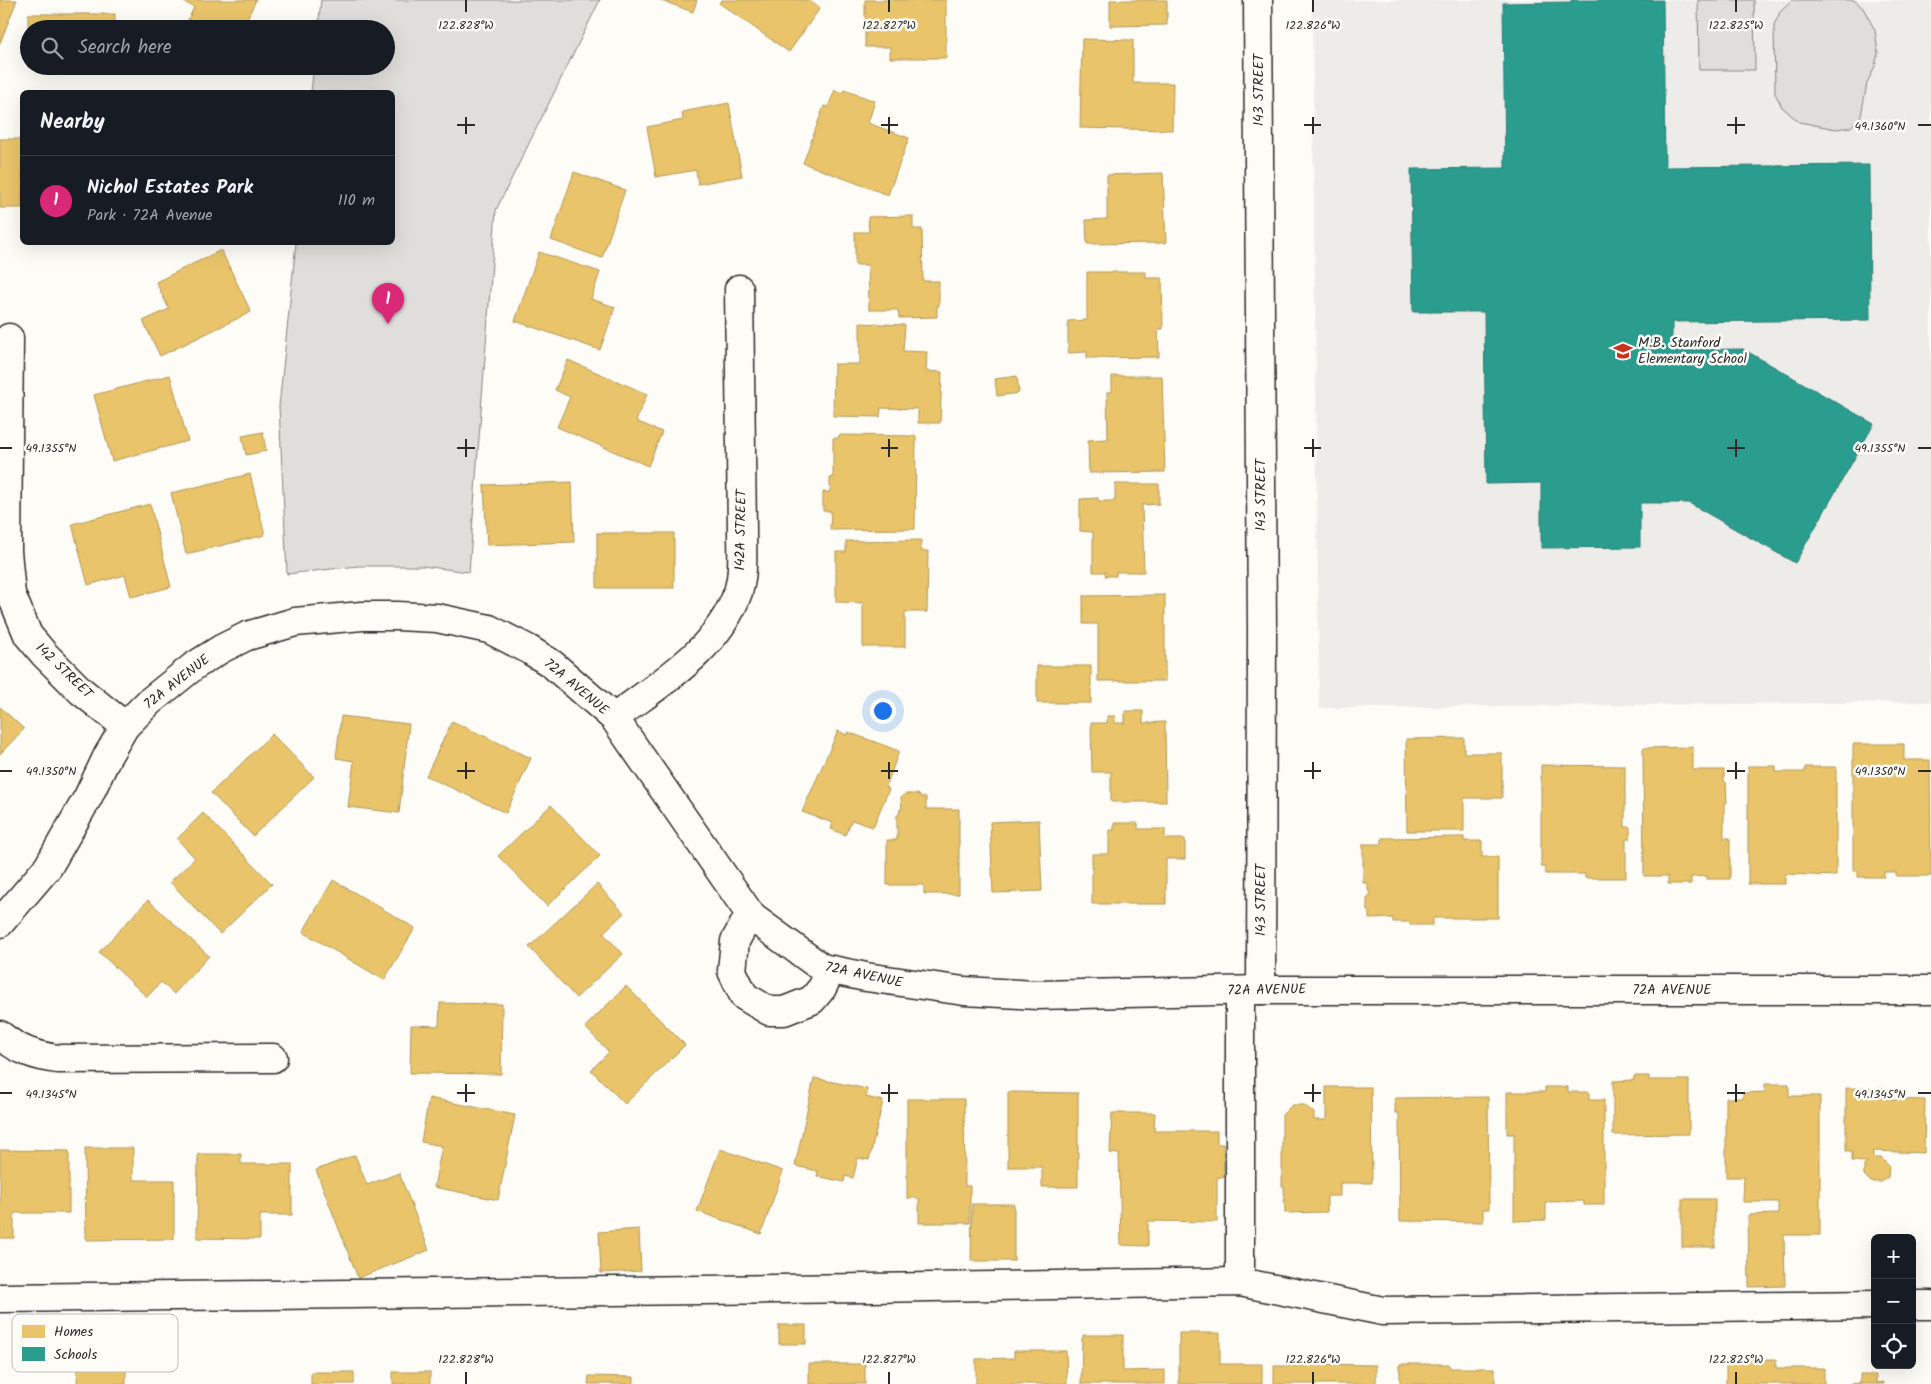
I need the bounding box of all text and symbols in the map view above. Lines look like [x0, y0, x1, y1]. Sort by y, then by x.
text: 122.828°W [438, 16, 494, 35]
text: 122.827°W [862, 16, 916, 35]
text: 122.826°W [1286, 16, 1340, 35]
text: 122.825°W [1709, 16, 1763, 35]
search box [20, 20, 395, 75]
text: Search here [78, 33, 172, 63]
icon: search [38, 34, 66, 62]
street label: 143 STREET [1248, 52, 1270, 126]
text: Nearby [40, 106, 105, 139]
text: 49.1360°N [1855, 117, 1905, 136]
text: Nichol Estates Park [87, 173, 253, 203]
text: 1 [54, 188, 58, 213]
text: 110 m [338, 188, 375, 213]
text: Park · 72A Avenue [87, 203, 213, 228]
pin: 1 [372, 283, 404, 324]
place label: M.B. Stanford Elementary School [1638, 332, 1747, 370]
school or university icon: M.B. Stanford Elementary School [1612, 340, 1634, 362]
text: 49.1355°N [25, 439, 77, 458]
text: 49.1355°N [1854, 439, 1906, 458]
street label: 143 STREET [1250, 457, 1272, 531]
street label: 142A STREET [729, 488, 753, 571]
street label: 142 STREET [30, 638, 99, 705]
street label: 72A AVENUE [139, 649, 215, 715]
street label: 72A AVENUE [539, 653, 614, 721]
your location [870, 698, 896, 724]
text: 49.1350°N [26, 762, 76, 781]
text: 49.1350°N [1855, 762, 1905, 781]
street label: 143 STREET [1250, 862, 1272, 936]
street label: 72A AVENUE [823, 956, 906, 994]
street label: 72A AVENUE [1227, 978, 1307, 1002]
street label: 72A AVENUE [1633, 979, 1712, 1001]
text: 49.1345°N [25, 1085, 77, 1104]
text: 49.1345°N [1854, 1085, 1906, 1104]
map controls [1871, 1234, 1916, 1369]
button: + [1871, 1234, 1916, 1279]
button: − [1871, 1279, 1916, 1324]
legend [12, 1314, 178, 1372]
text: Homes [54, 1321, 93, 1343]
button: locate [1871, 1324, 1916, 1369]
text: Schools [54, 1344, 97, 1366]
text: 122.828°W [438, 1350, 494, 1369]
text: 122.827°W [862, 1350, 916, 1369]
text: 122.826°W [1286, 1350, 1340, 1369]
text: 122.825°W [1709, 1350, 1763, 1369]

